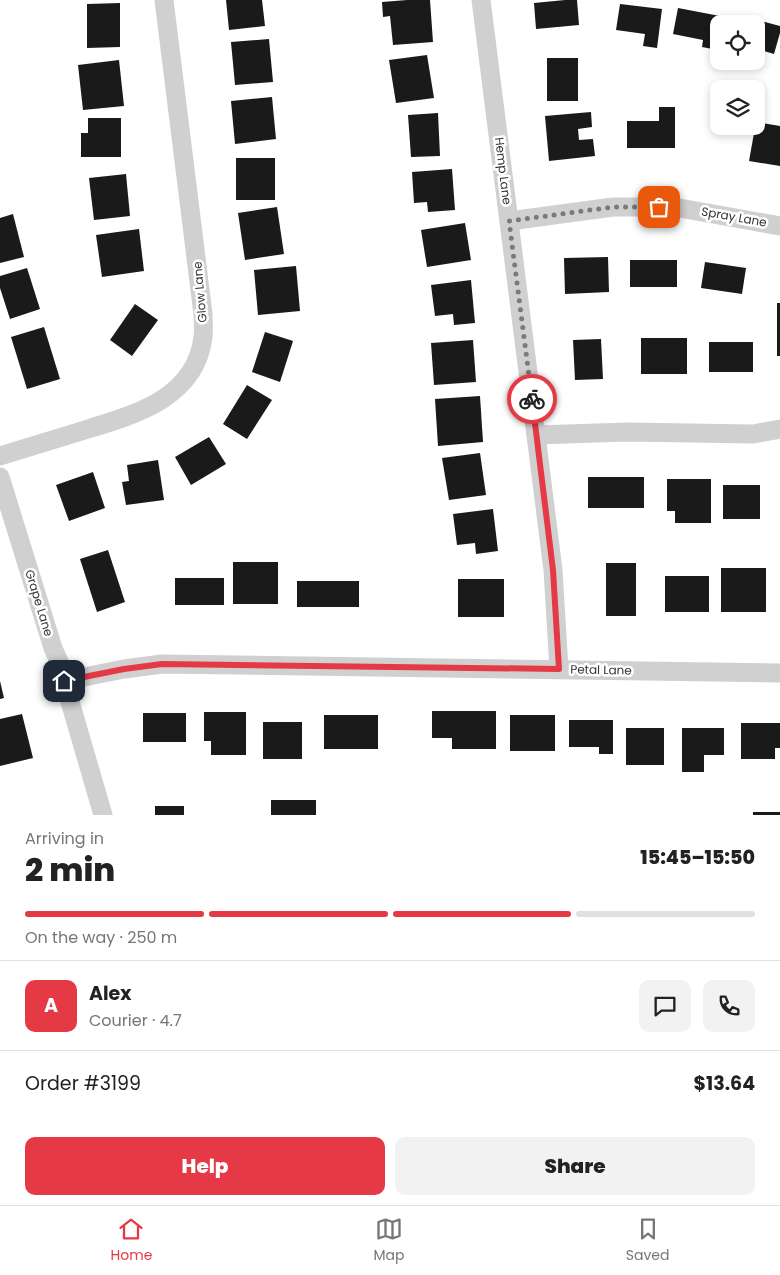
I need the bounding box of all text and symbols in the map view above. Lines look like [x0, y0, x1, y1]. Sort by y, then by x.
map controls [710, 15, 765, 135]
button: locate [710, 15, 765, 70]
button: layers [710, 80, 765, 135]
street label: Hemp Lane [491, 136, 516, 206]
pin [638, 186, 680, 228]
icon: bag [645, 193, 673, 221]
street label: Spray Lane [700, 202, 768, 231]
street label: Glow Lane [188, 261, 211, 323]
courier [507, 374, 557, 424]
icon: bike [518, 385, 546, 413]
street label: Grape Lane [21, 567, 58, 638]
pin [43, 660, 85, 702]
street label: Petal Lane [570, 660, 632, 679]
icon: home [50, 667, 78, 695]
text: Arriving in [25, 827, 104, 850]
text: 15:45–15:50 [640, 844, 755, 871]
text: 2 min [25, 847, 115, 892]
text: On the way · 250 m [25, 926, 177, 949]
text: Alex [89, 980, 131, 1007]
button: chat [639, 980, 691, 1032]
button: phone [703, 980, 755, 1032]
text: A [44, 992, 58, 1019]
text: Courier · 4.7 [89, 1009, 182, 1032]
text: Order #3199 [25, 1070, 141, 1097]
text: $13.64 [694, 1070, 755, 1097]
button: Help [25, 1137, 385, 1195]
button: Share [395, 1137, 755, 1195]
tab: Home [111, 1215, 152, 1266]
tab: Map [374, 1215, 405, 1266]
tab: Saved [626, 1215, 669, 1266]

